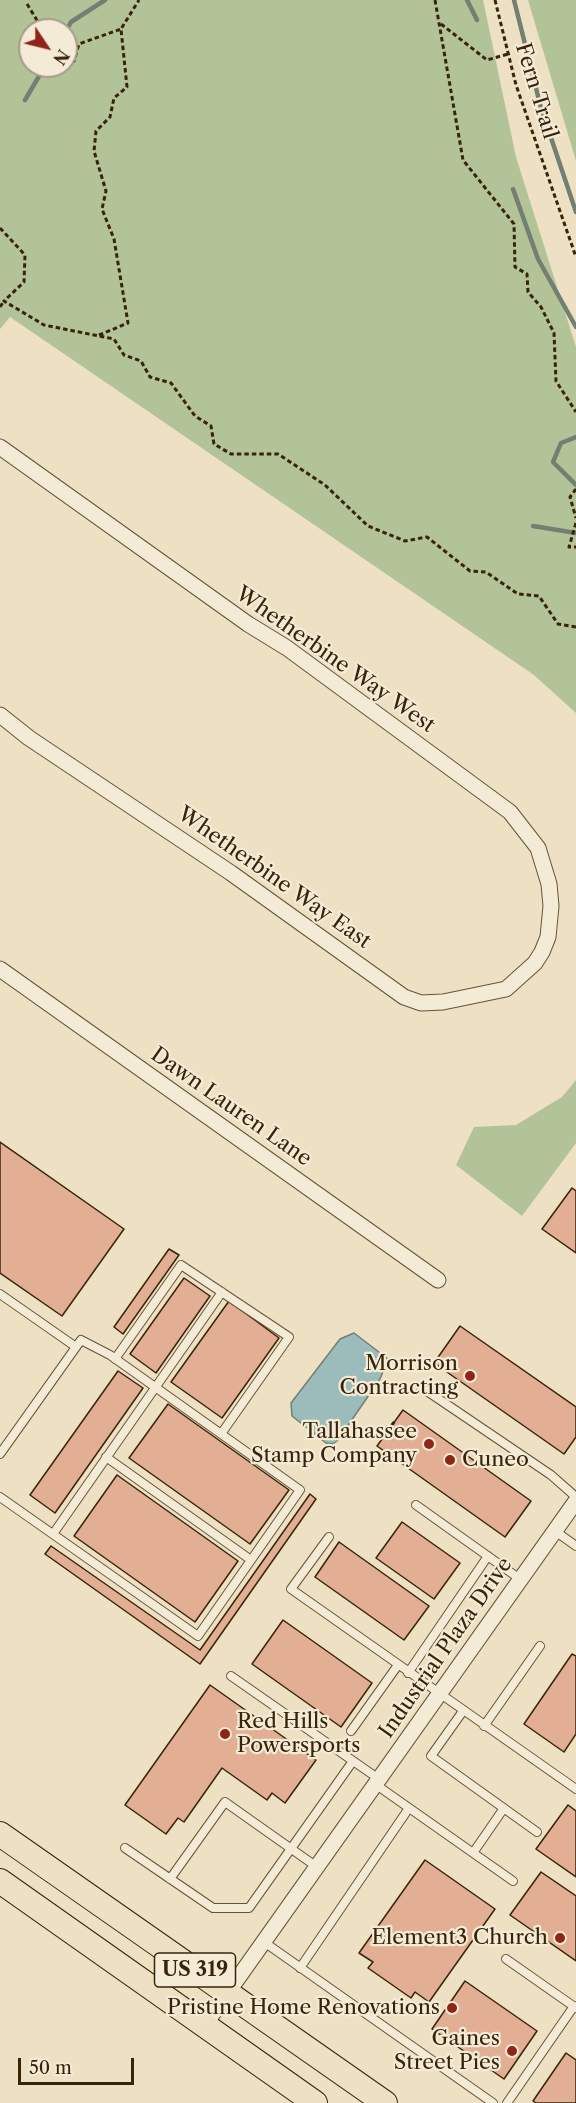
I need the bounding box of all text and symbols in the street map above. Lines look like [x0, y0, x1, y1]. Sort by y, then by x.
north arrow [18, 18, 78, 78]
street label: Fern Trail [509, 40, 563, 142]
text: N [49, 46, 73, 69]
street label: Whetherbine Way West [230, 582, 440, 738]
street label: Whetherbine Way East [173, 802, 375, 954]
street label: Dawn Lauren Lane [146, 1042, 316, 1172]
place label: Morrison Contracting [339, 1351, 458, 1401]
marker: Morrison Contracting [463, 1369, 477, 1383]
place label: Tallahassee Stamp Company [251, 1419, 417, 1469]
marker: Tallahassee Stamp Company [422, 1437, 436, 1451]
place label: Cuneo [462, 1447, 529, 1473]
marker: Cuneo [443, 1453, 457, 1467]
street label: Industrial Plaza Drive [374, 1553, 518, 1743]
place label: Red Hills Powersports [237, 1709, 360, 1759]
marker: Red Hills Powersports [218, 1727, 232, 1741]
place label: Element3 Church [371, 1925, 548, 1951]
marker: Element3 Church [553, 1931, 567, 1945]
road number: US 319 [154, 1953, 236, 1987]
place label: Pristine Home Renovations [167, 1995, 440, 2021]
marker: Pristine Home Renovations [445, 2001, 459, 2015]
place label: Gaines Street Pies [394, 2026, 500, 2076]
marker: Gaines Street Pies [505, 2044, 519, 2058]
scale bar [21, 2046, 136, 2084]
text: 50 m [29, 2057, 72, 2079]

